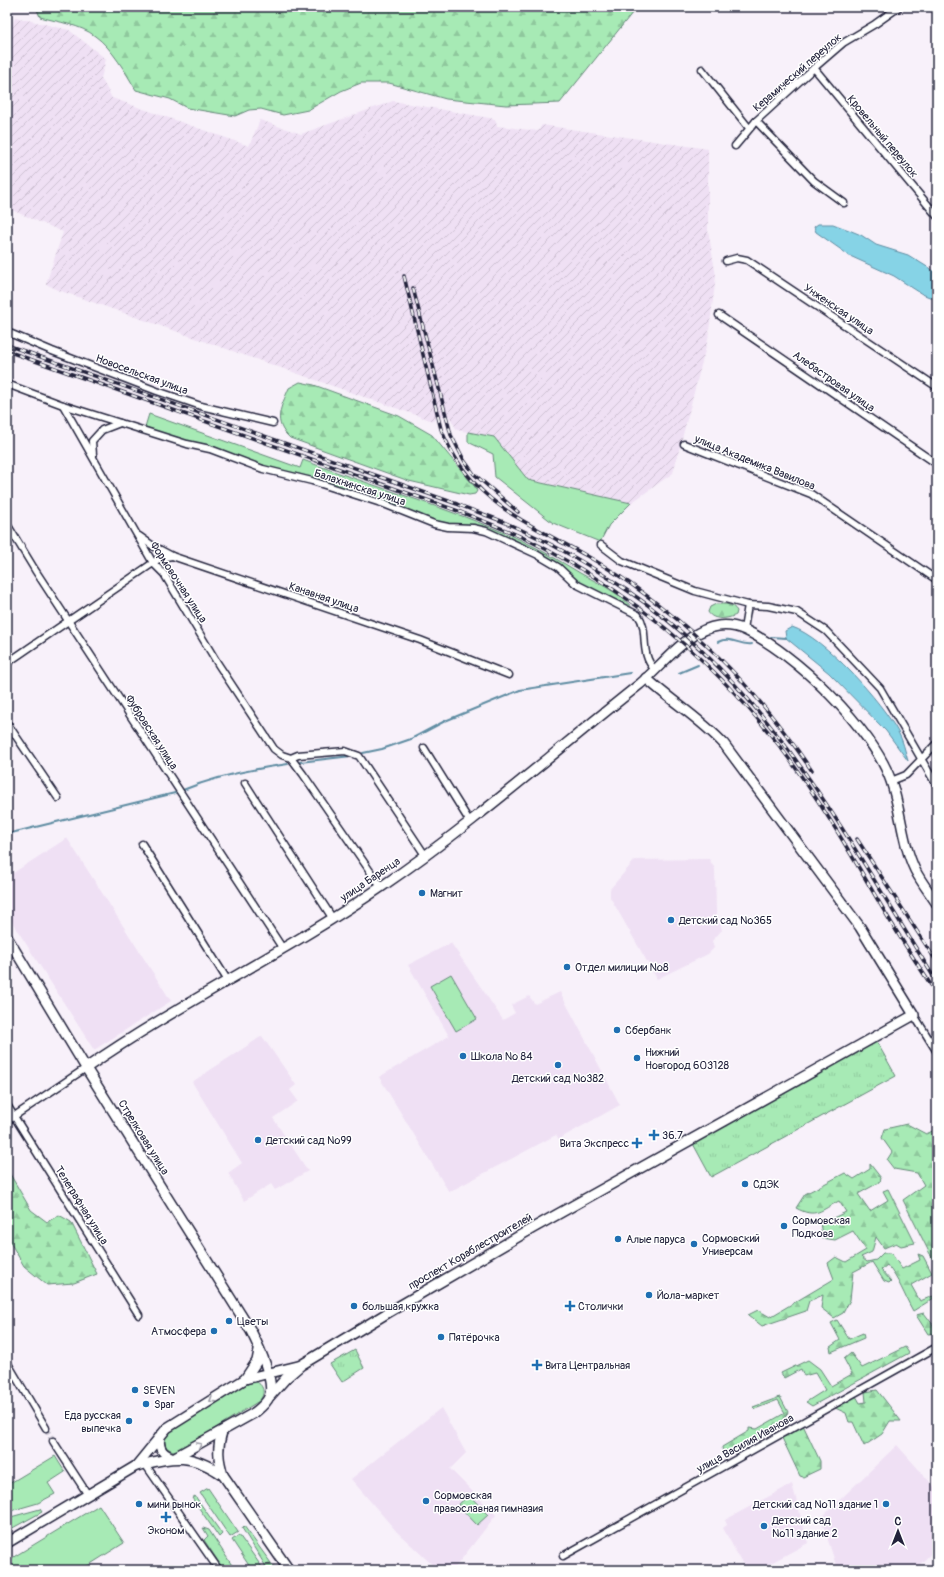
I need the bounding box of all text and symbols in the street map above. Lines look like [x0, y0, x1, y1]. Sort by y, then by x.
street label: Керамический переулок [751, 30, 844, 114]
street label: Кровельный переулок [845, 93, 921, 180]
street label: Унженская улица [801, 281, 876, 338]
street label: Алебастровая улица [790, 348, 877, 415]
street label: Новосельская улица [94, 352, 190, 397]
street label: улица Академика Вавилова [692, 432, 817, 493]
street label: Балахнинская улица [313, 467, 407, 508]
street label: Формовочная улица [148, 539, 210, 625]
street label: Канавная улица [287, 579, 360, 616]
street label: Фубровская улица [123, 693, 181, 772]
street label: улица Баренца [337, 855, 403, 905]
place label: Магнит [430, 887, 463, 900]
marker: Магнит [417, 888, 427, 898]
place label: Детский сад №365 [678, 914, 772, 927]
marker: Детский сад №365 [666, 915, 676, 925]
place label: Отдел милиции №8 [575, 961, 669, 974]
marker: Отдел милиции №8 [562, 962, 572, 972]
place label: Сбербанк [625, 1024, 672, 1037]
marker: Сбербанк [612, 1025, 622, 1035]
place label: Нижний Новгород 603128 [645, 1046, 730, 1072]
place label: Школа № 84 [471, 1050, 533, 1063]
marker: Школа № 84 [458, 1051, 468, 1061]
marker: Нижний Новгород 603128 [632, 1053, 642, 1063]
marker: Детский сад №382 [553, 1060, 563, 1070]
place label: Детский сад №382 [511, 1072, 604, 1085]
street label: Стрелковая улица [115, 1097, 172, 1177]
place label: 36.7 [662, 1129, 683, 1142]
marker: 36.7 [649, 1130, 659, 1140]
place label: Детский сад №99 [265, 1134, 352, 1147]
marker: Детский сад №99 [253, 1135, 263, 1145]
place label: Вита Экспресс [560, 1137, 629, 1150]
marker: Вита Экспресс [632, 1138, 642, 1148]
street label: Телеграфная улица [52, 1164, 111, 1247]
place label: СДЭК [753, 1178, 779, 1191]
marker: СДЭК [740, 1179, 750, 1189]
street label: проспект Кораблестроителей [406, 1211, 535, 1292]
place label: Сормовская Подкова [792, 1214, 850, 1240]
marker: Сормовская Подкова [779, 1221, 789, 1231]
place label: Сормовский Универсам [702, 1232, 760, 1258]
place label: Алые паруса [626, 1233, 685, 1246]
marker: Алые паруса [613, 1234, 623, 1244]
marker: Сормовский Универсам [689, 1239, 699, 1249]
place label: Йола-маркет [657, 1289, 720, 1302]
marker: Йола-маркет [644, 1290, 654, 1300]
place label: большая кружка [362, 1300, 439, 1313]
place label: Столички [578, 1300, 623, 1313]
marker: большая кружка [349, 1301, 359, 1311]
marker: Столички [565, 1301, 575, 1311]
place label: Цветы [237, 1315, 268, 1328]
marker: Цветы [224, 1316, 234, 1326]
place label: Атмосфера [151, 1325, 206, 1338]
marker: Атмосфера [209, 1326, 219, 1336]
place label: Пятёрочка [449, 1331, 500, 1344]
marker: Пятёрочка [436, 1332, 446, 1342]
place label: Вита Центральная [545, 1359, 630, 1372]
marker: Вита Центральная [532, 1360, 542, 1370]
place label: SEVEN [143, 1384, 175, 1397]
marker: SEVEN [130, 1385, 140, 1395]
one-way arrow [209, 1395, 216, 1402]
place label: Spar [154, 1398, 175, 1411]
marker: Spar [141, 1399, 151, 1409]
place label: Еда русская выпечка [64, 1409, 121, 1435]
street label: улица Василия Иванова [694, 1411, 796, 1476]
marker: Еда русская выпечка [124, 1416, 134, 1426]
one-way arrow [195, 1442, 202, 1449]
place label: Сормовская православная гимназия [434, 1489, 543, 1515]
marker: Сормовская православная гимназия [421, 1496, 431, 1506]
place label: мини рынок [147, 1498, 202, 1511]
place label: Детский сад №11 здание 1 [752, 1498, 878, 1511]
marker: мини рынок [134, 1499, 144, 1509]
marker: Детский сад №11 здание 1 [881, 1499, 891, 1509]
north arrow [878, 1511, 918, 1551]
marker: Эконом [161, 1512, 171, 1522]
place label: Детский сад №11 здание 2 [771, 1514, 838, 1540]
text: С [895, 1515, 902, 1528]
marker: Детский сад №11 здание 2 [759, 1521, 769, 1531]
place label: Эконом [148, 1524, 184, 1537]

